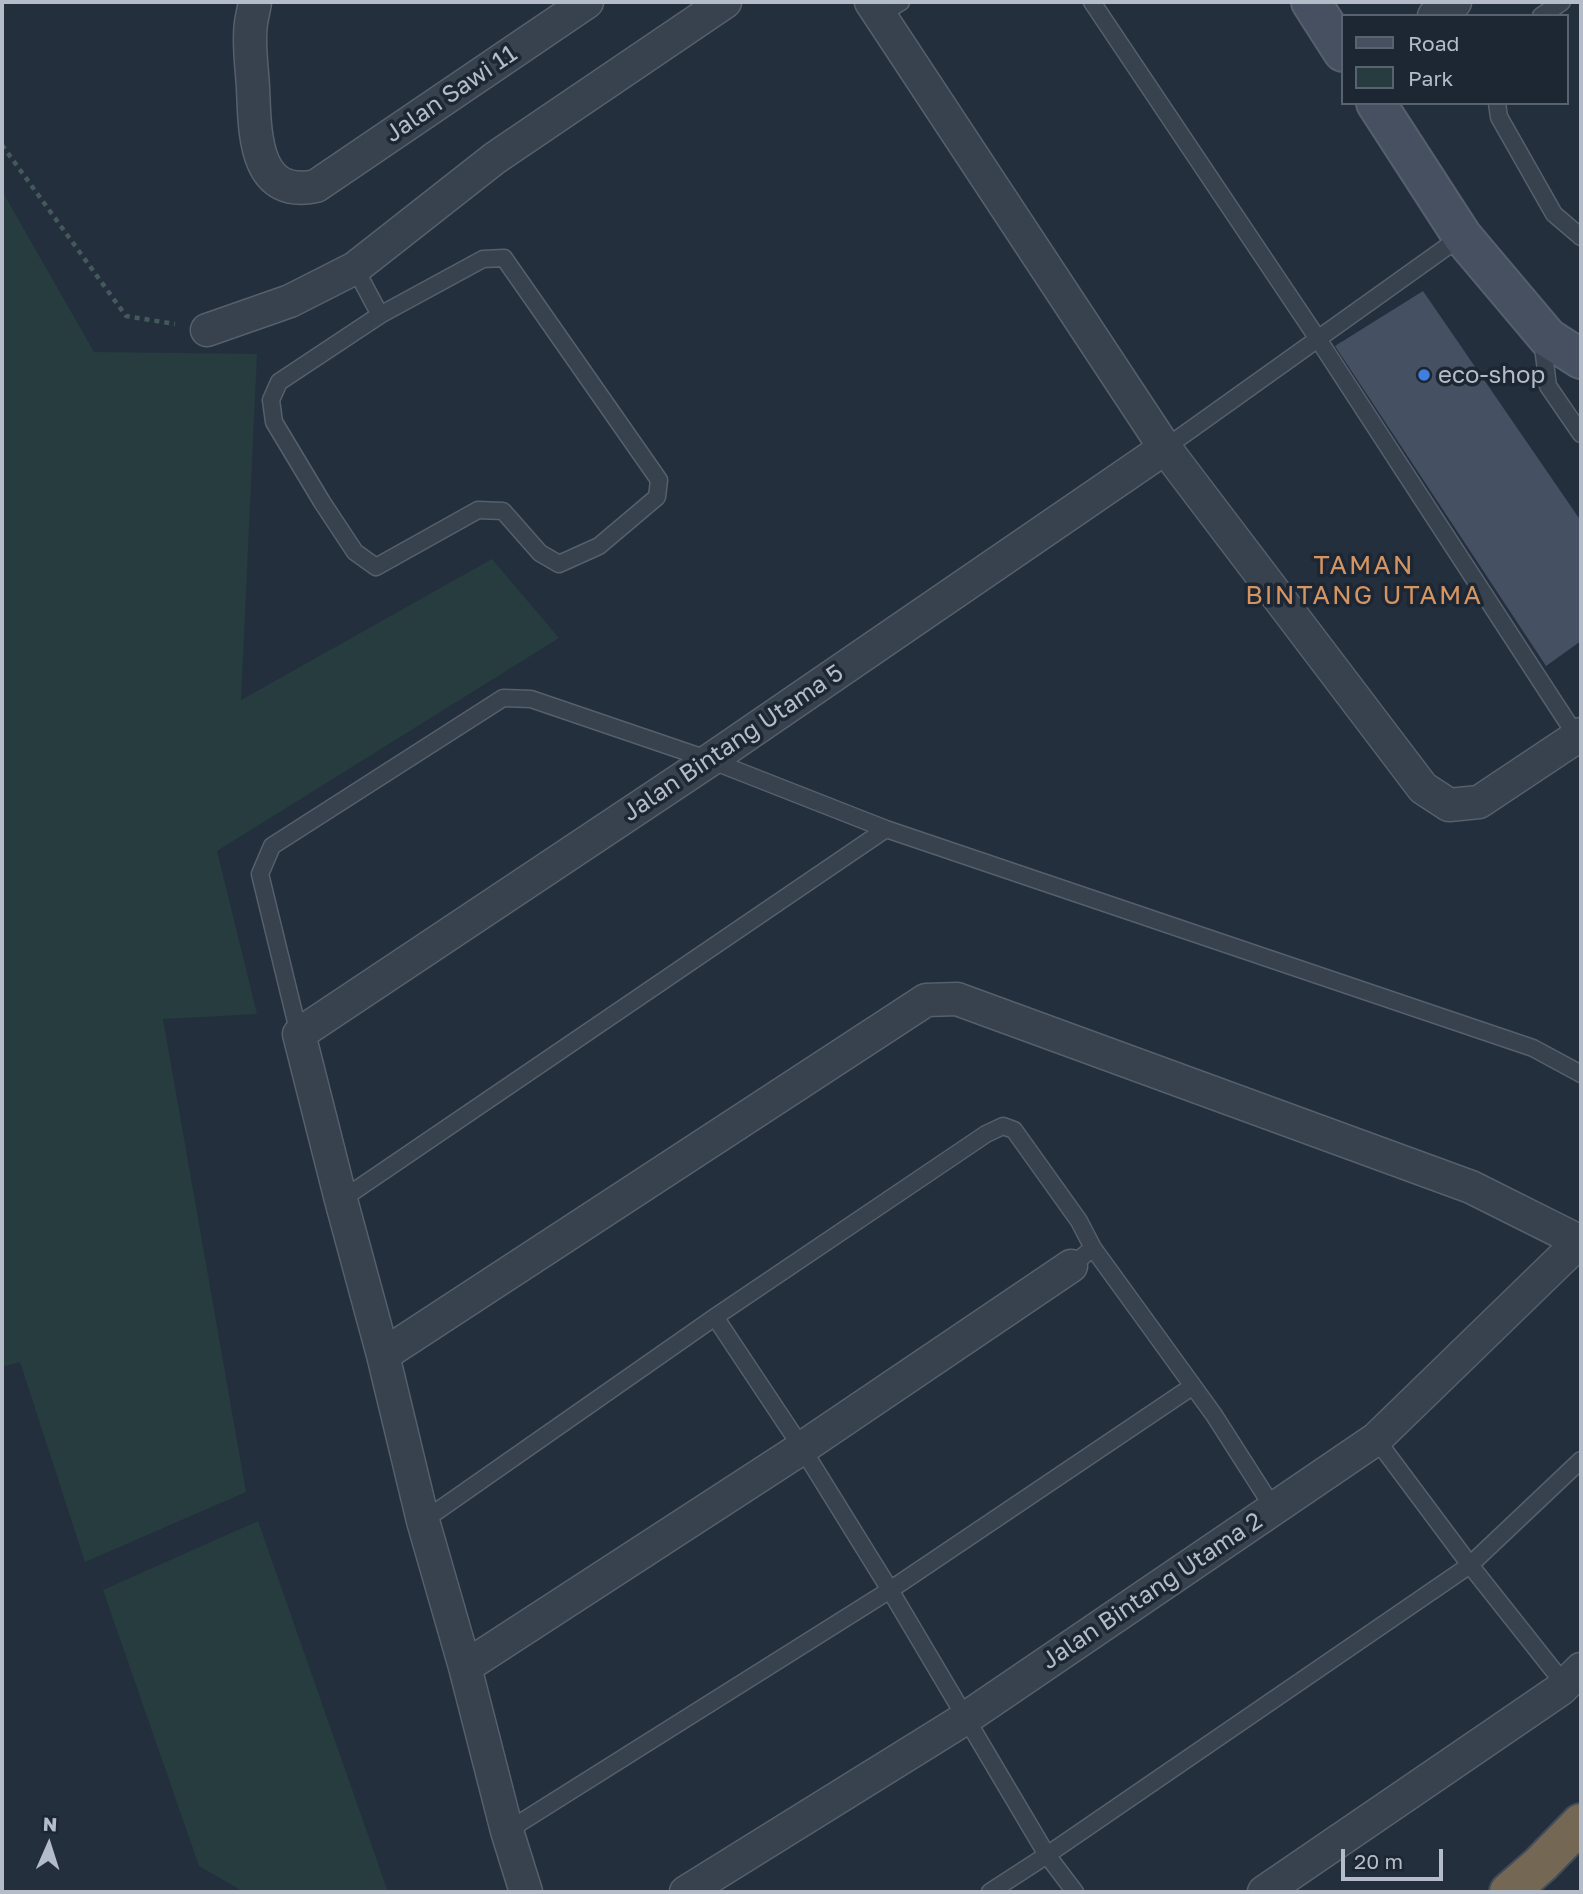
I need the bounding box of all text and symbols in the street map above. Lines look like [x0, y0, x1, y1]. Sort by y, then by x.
legend [1342, 14, 1569, 105]
text: Road [1408, 30, 1459, 56]
street label: Jalan Sawi 11 [380, 39, 522, 149]
text: Park [1408, 65, 1453, 91]
place label: eco-shop [1438, 361, 1545, 389]
marker: eco-shop [1416, 367, 1432, 383]
district label: TAMAN BINTANG UTAMA [1247, 550, 1481, 612]
street label: Jalan Bintang Utama 5 [617, 658, 849, 828]
street label: Jalan Bintang Utama 2 [1036, 1506, 1268, 1676]
north arrow [14, 1810, 84, 1880]
text: N [42, 1812, 58, 1835]
scale bar [1345, 1834, 1446, 1878]
text: 20 m [1354, 1848, 1403, 1874]

